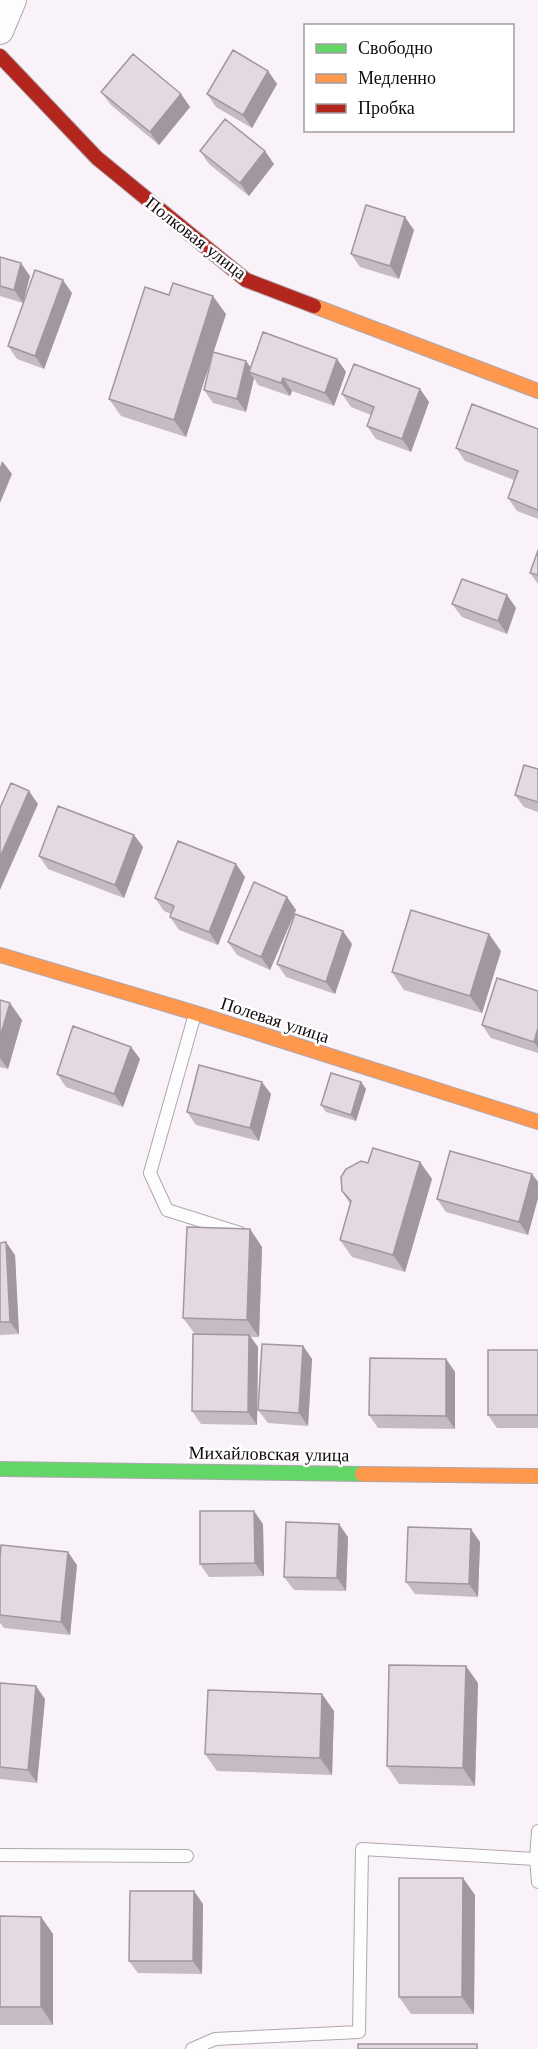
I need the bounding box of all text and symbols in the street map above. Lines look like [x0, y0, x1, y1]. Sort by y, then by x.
legend [304, 24, 514, 132]
text: Свободно [358, 37, 433, 59]
text: Медленно [358, 67, 436, 89]
text: Пробка [358, 97, 415, 119]
street label: Полковая улица [141, 192, 251, 284]
street label: Полевая улица [218, 992, 332, 1048]
street label: Михайловская улица [188, 1442, 350, 1466]

